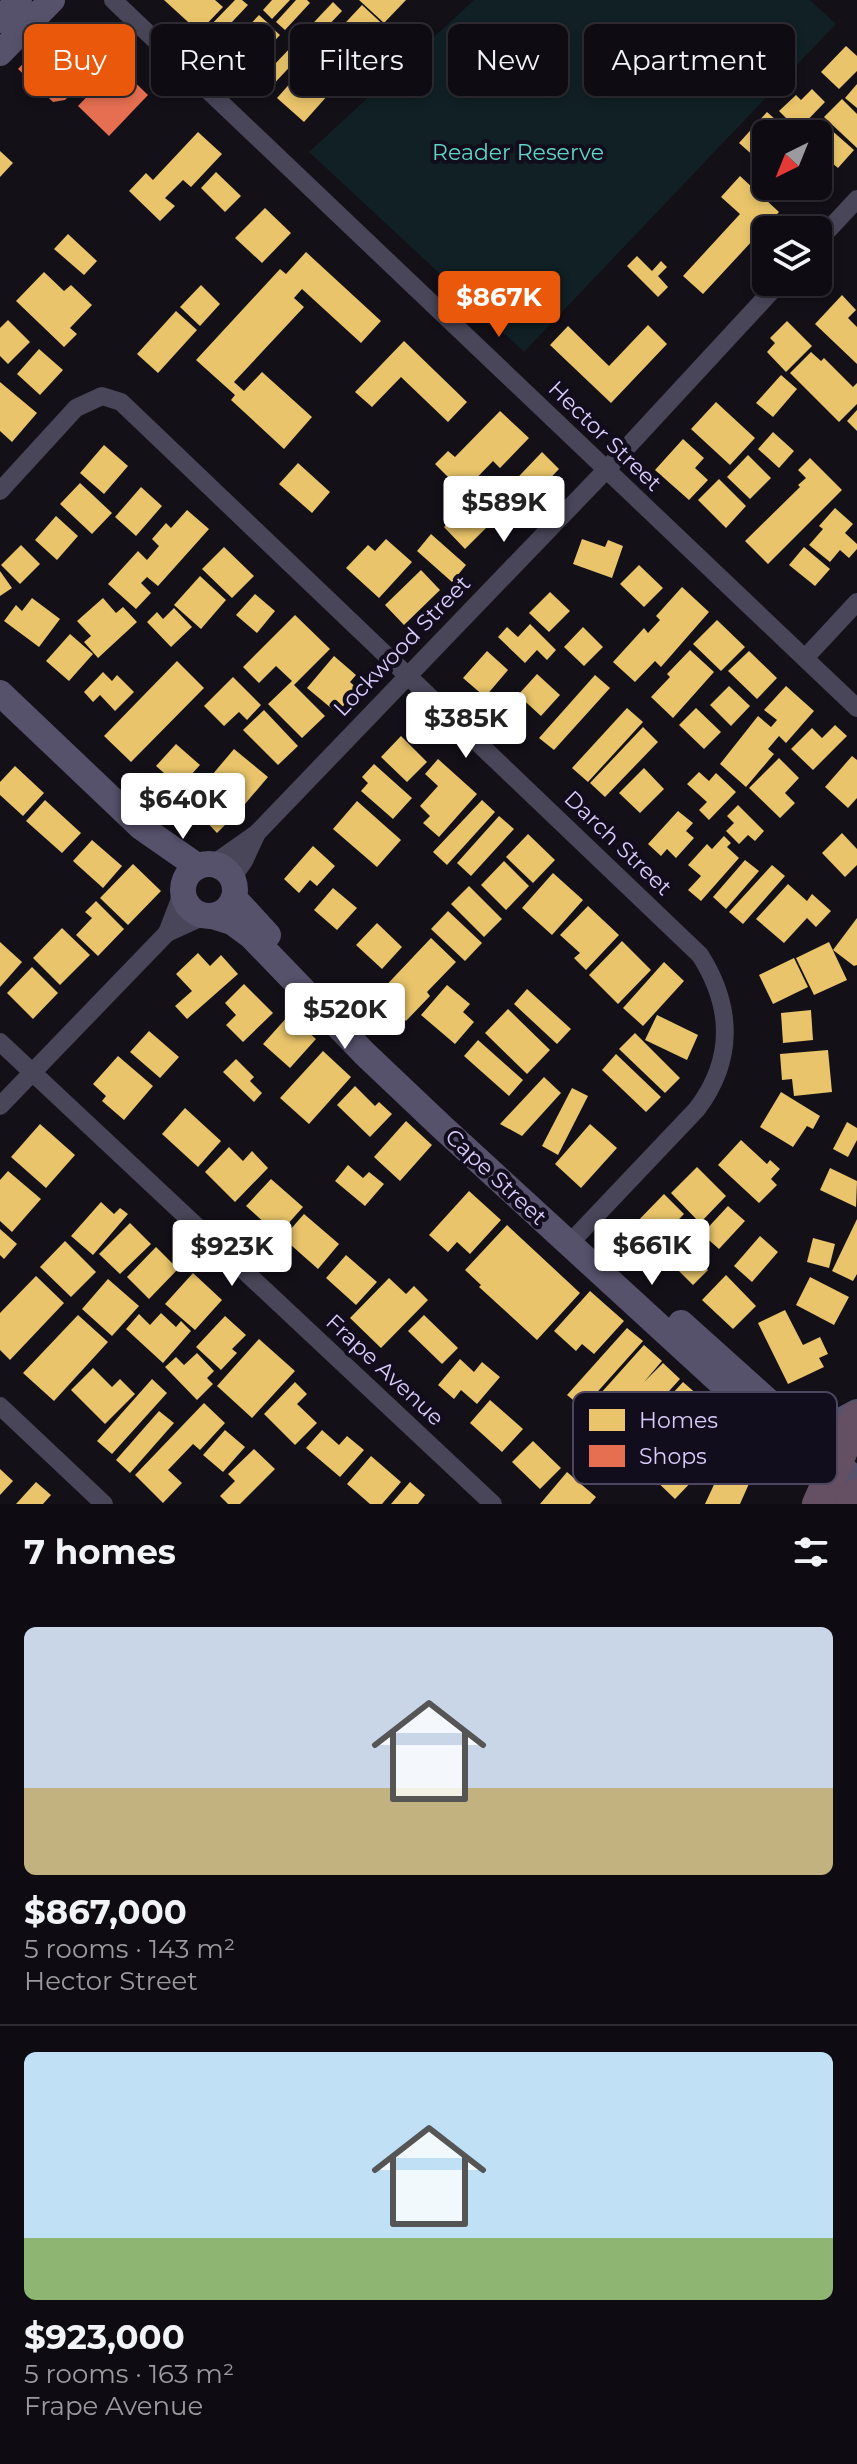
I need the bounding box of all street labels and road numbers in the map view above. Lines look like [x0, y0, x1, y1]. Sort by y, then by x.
street label: Hector Street [543, 375, 667, 497]
street label: Lockwood Street [328, 570, 476, 722]
street label: Darch Street [559, 785, 677, 901]
street label: Cape Street [440, 1123, 552, 1231]
street label: Frape Avenue [320, 1308, 450, 1432]

